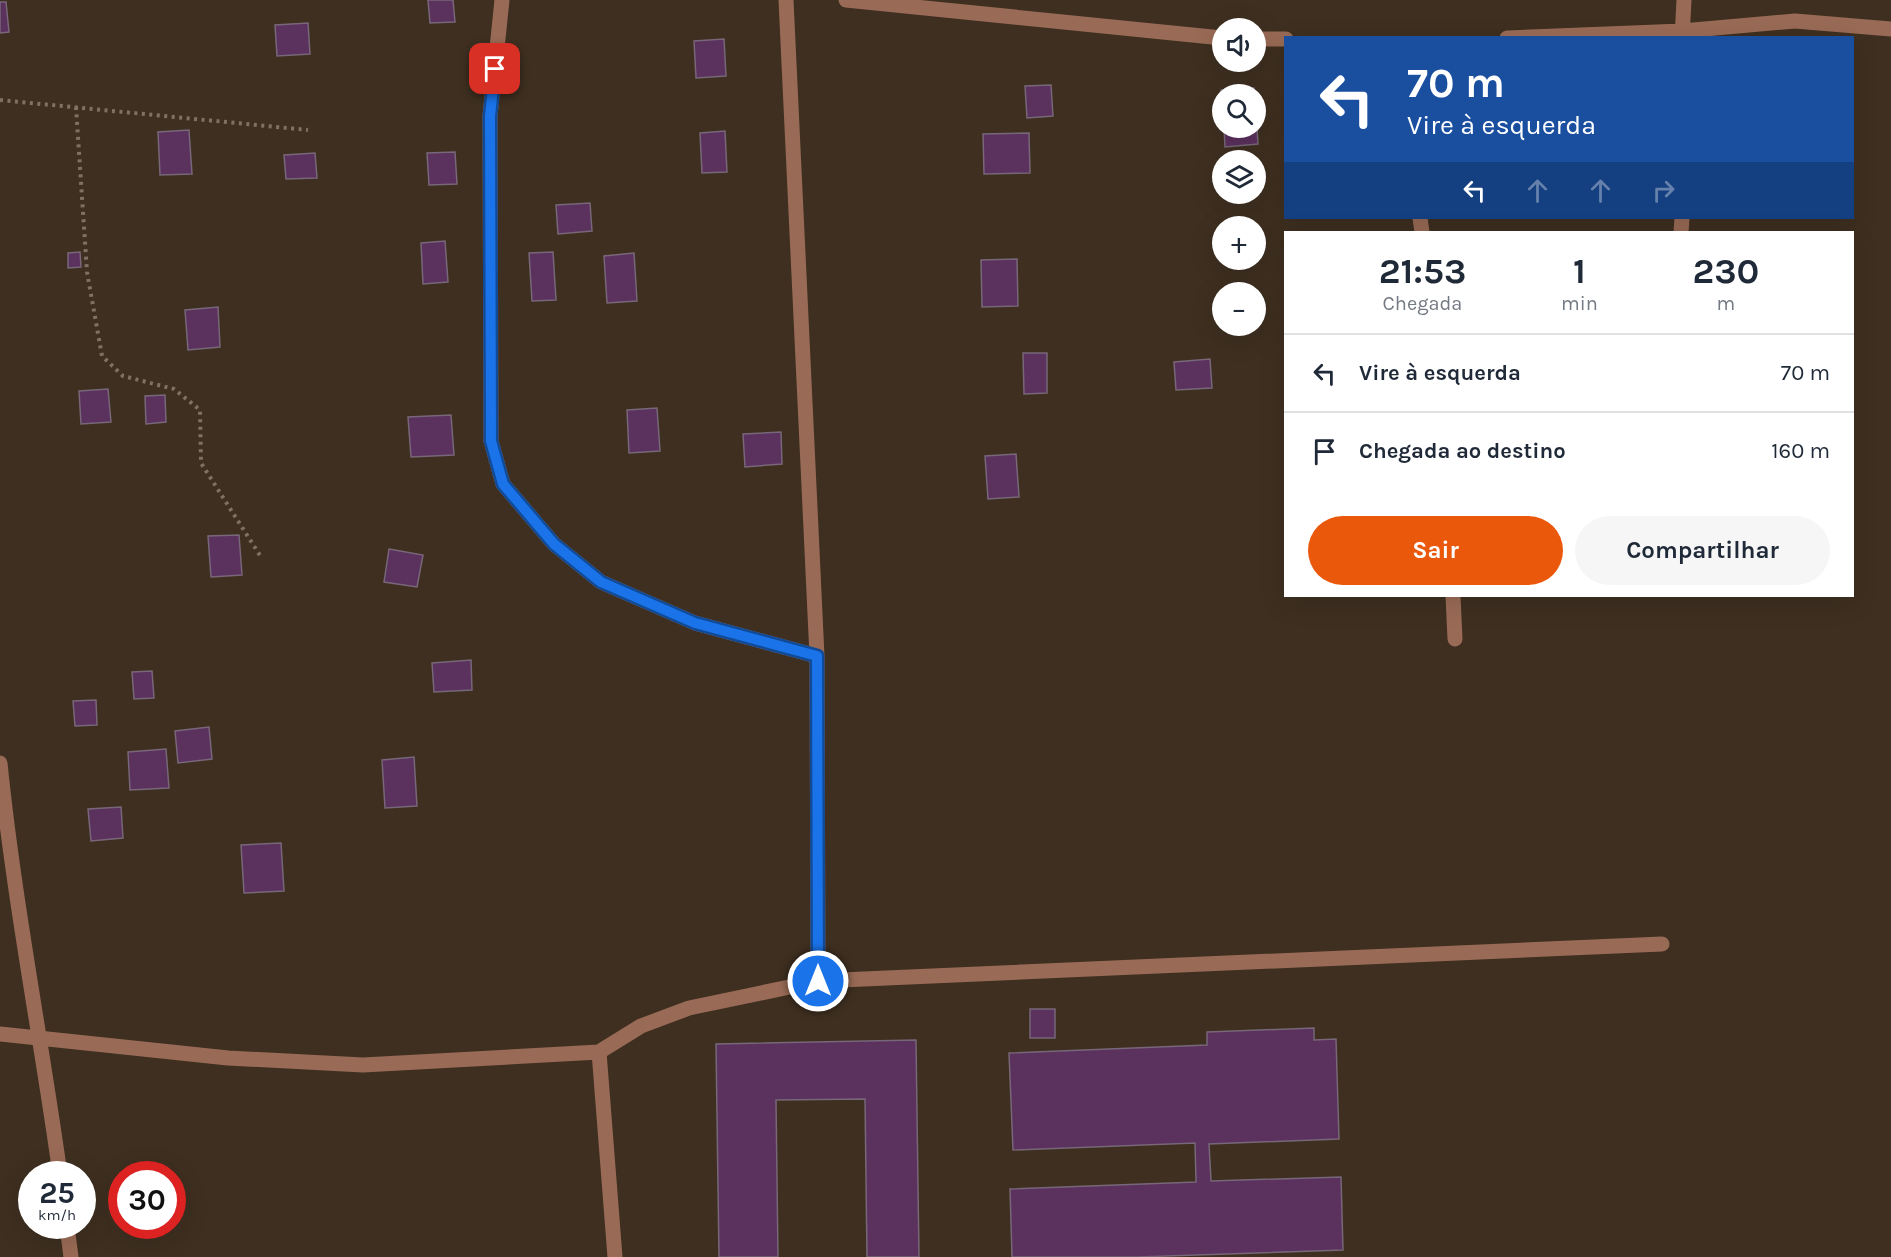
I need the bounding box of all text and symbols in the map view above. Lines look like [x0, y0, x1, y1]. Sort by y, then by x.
map controls [1212, 18, 1266, 336]
button: sound [1212, 18, 1266, 72]
pin [469, 43, 520, 94]
icon: arrive [478, 52, 511, 85]
text: 70 m [1407, 58, 1505, 108]
icon: left [1308, 60, 1386, 138]
button: search [1212, 84, 1266, 138]
text: Vire à esquerda [1407, 109, 1596, 141]
button: layers [1212, 150, 1266, 204]
icon: left [1458, 174, 1491, 207]
icon: ahead [1521, 174, 1554, 207]
icon: ahead [1584, 174, 1617, 207]
icon: right [1647, 174, 1680, 207]
button: + [1212, 216, 1266, 270]
text: 21:53 [1379, 250, 1466, 292]
text: 1 [1573, 250, 1586, 292]
text: 230 [1692, 250, 1759, 292]
button: − [1212, 282, 1266, 336]
text: Chegada [1383, 292, 1462, 315]
text: min [1561, 292, 1598, 315]
text: m [1717, 292, 1735, 315]
icon: left [1308, 357, 1341, 390]
text: Vire à esquerda [1359, 360, 1521, 386]
text: 70 m [1781, 360, 1830, 386]
icon: arrive [1308, 435, 1341, 468]
text: Chegada ao destino [1359, 438, 1566, 464]
text: 160 m [1771, 438, 1830, 464]
button: Sair [1308, 516, 1563, 585]
button: Compartilhar [1575, 516, 1830, 585]
position arrow [786, 949, 850, 1013]
speed limit sign: 30 [108, 1161, 186, 1239]
text: 25 [39, 1175, 75, 1211]
text: km/h [38, 1206, 76, 1224]

